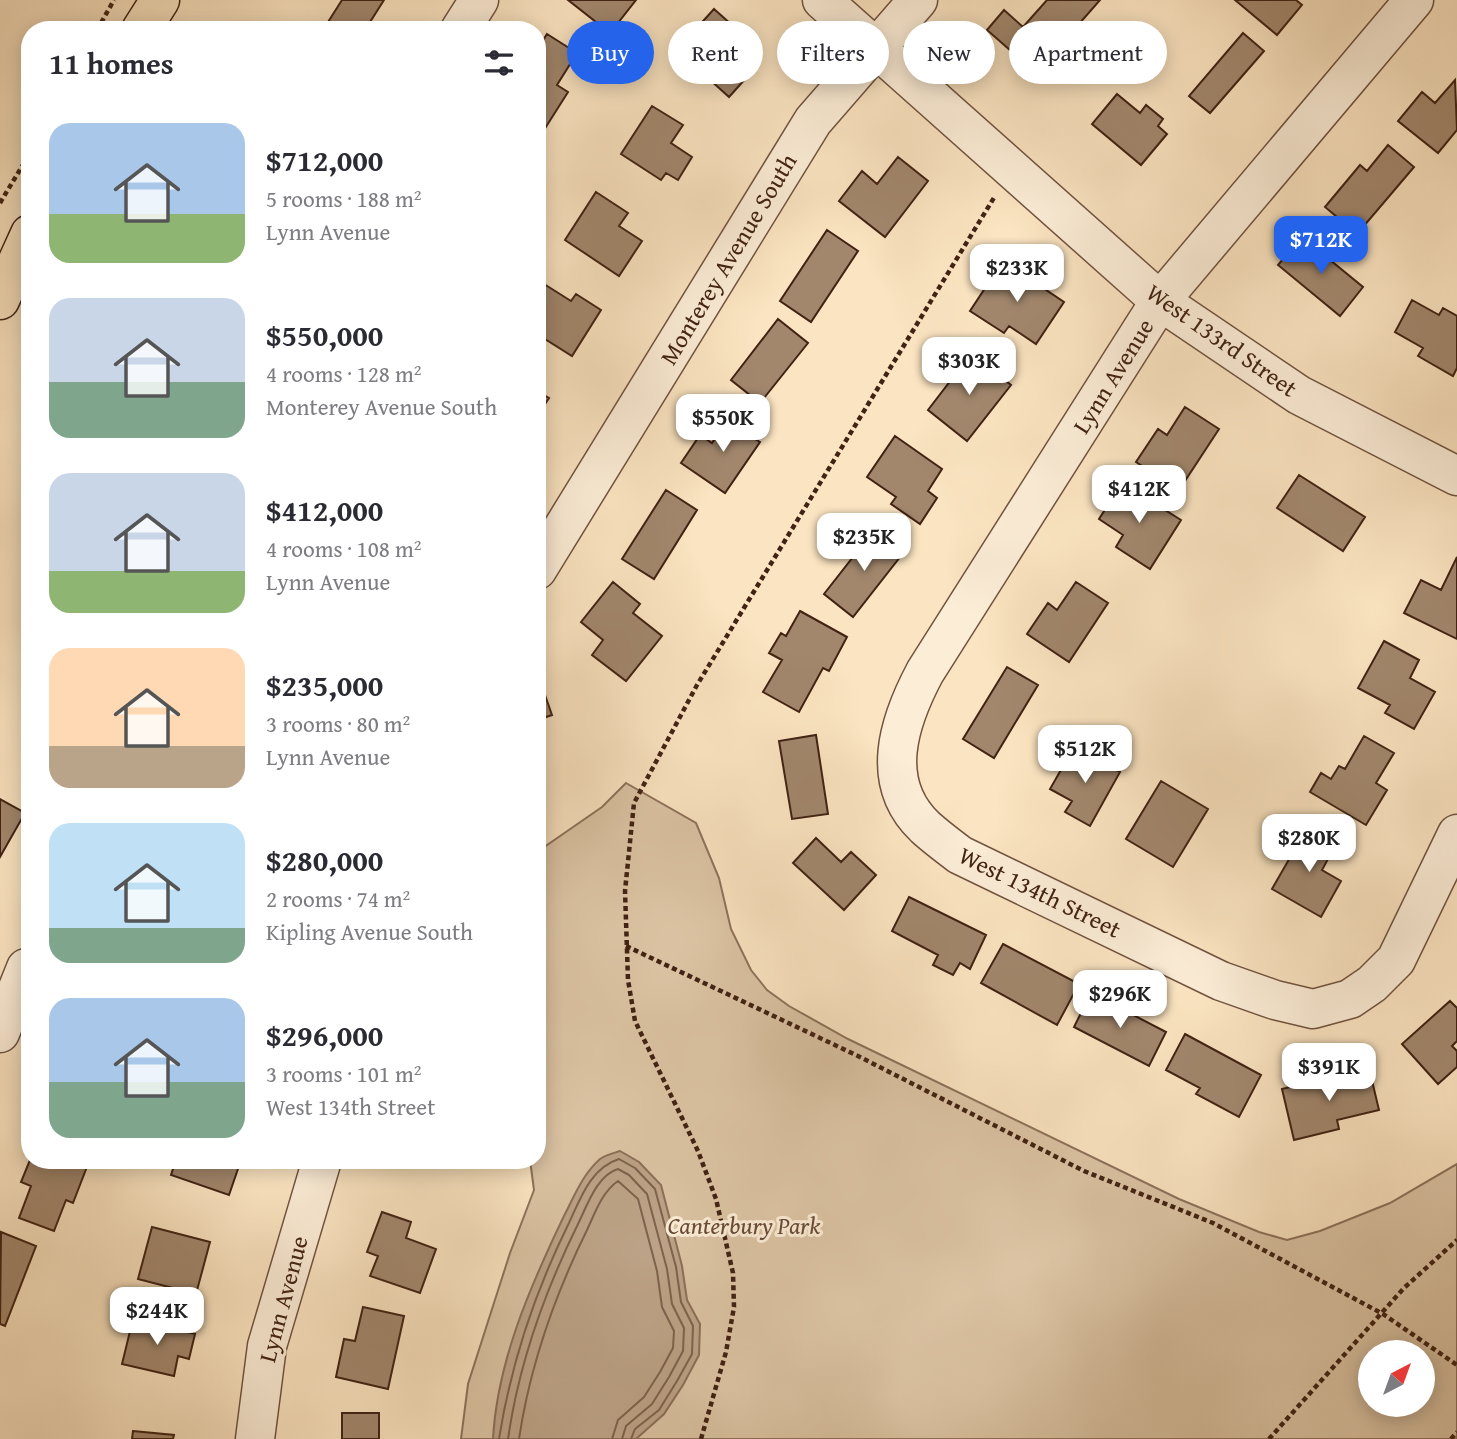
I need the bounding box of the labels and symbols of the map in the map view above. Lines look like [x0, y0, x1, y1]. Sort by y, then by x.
street label: Monterey Avenue South [651, 146, 805, 371]
pin: $712K [1272, 216, 1370, 276]
pin: $233K [968, 244, 1066, 304]
street label: West 133rd Street [1139, 275, 1305, 405]
street label: Lynn Avenue [1064, 312, 1162, 440]
pin: $303K [920, 338, 1018, 397]
pin: $550K [674, 394, 772, 454]
pin: $412K [1090, 466, 1188, 525]
pin: $235K [815, 514, 913, 573]
pin: $512K [1036, 726, 1134, 785]
pin: $280K [1260, 814, 1358, 874]
street label: West 134th Street [953, 838, 1128, 947]
pin: $296K [1071, 970, 1169, 1030]
pin: $391K [1280, 1044, 1378, 1103]
park label: Canterbury Park [668, 1208, 820, 1243]
street label: Lynn Avenue [249, 1232, 317, 1366]
pin: $244K [108, 1288, 206, 1347]
north arrow [1358, 1340, 1435, 1418]

